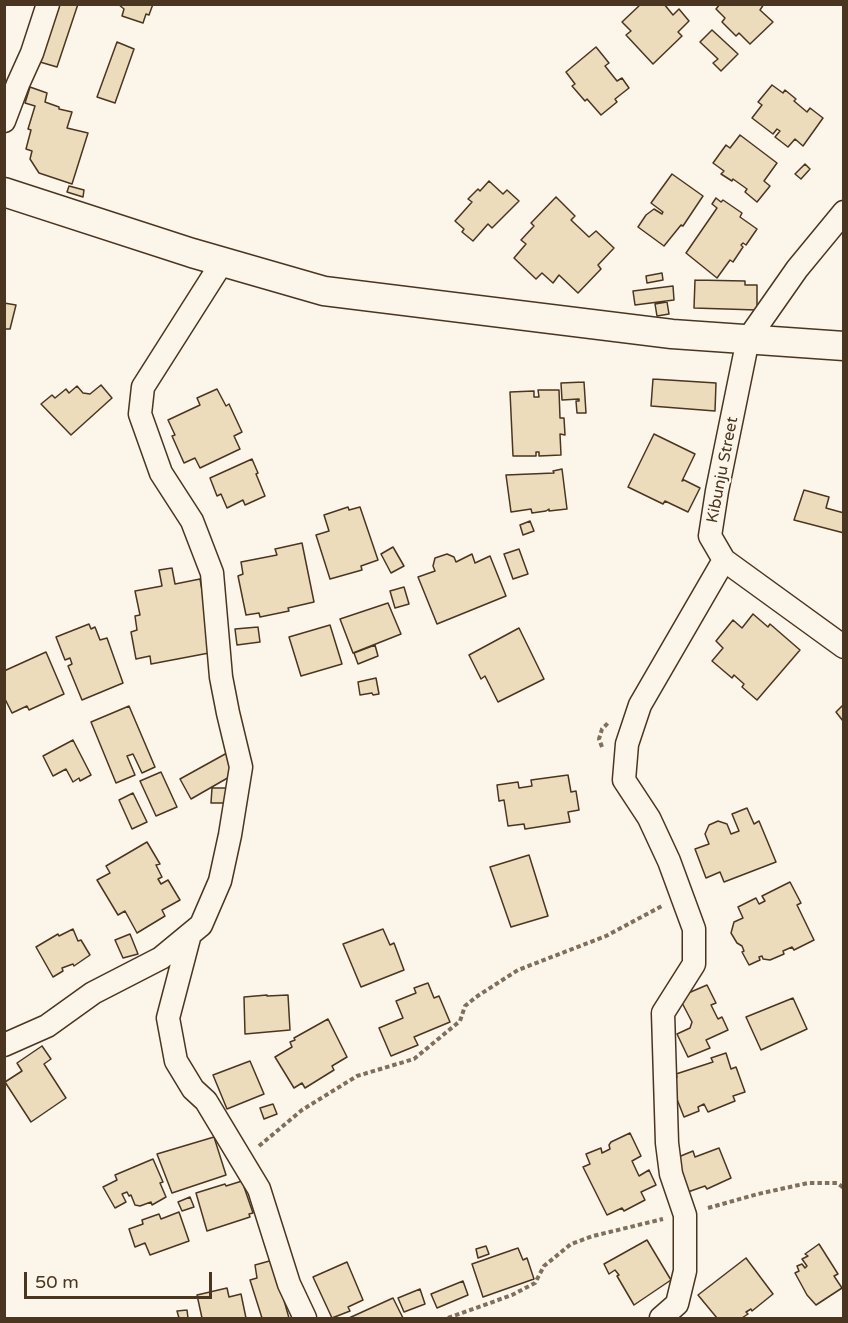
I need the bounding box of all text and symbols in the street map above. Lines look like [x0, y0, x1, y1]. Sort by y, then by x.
street label: Kibunju Street [703, 415, 743, 525]
scale bar [27, 1260, 214, 1298]
text: 50 m [35, 1271, 79, 1293]

